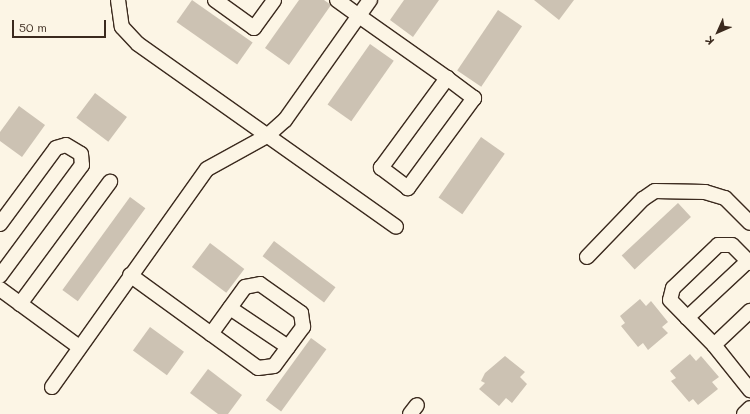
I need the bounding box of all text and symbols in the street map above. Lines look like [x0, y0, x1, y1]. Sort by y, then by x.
scale bar [14, 12, 108, 38]
north arrow [698, 12, 738, 52]
text: 50 m [19, 19, 47, 35]
text: K [701, 33, 717, 49]

